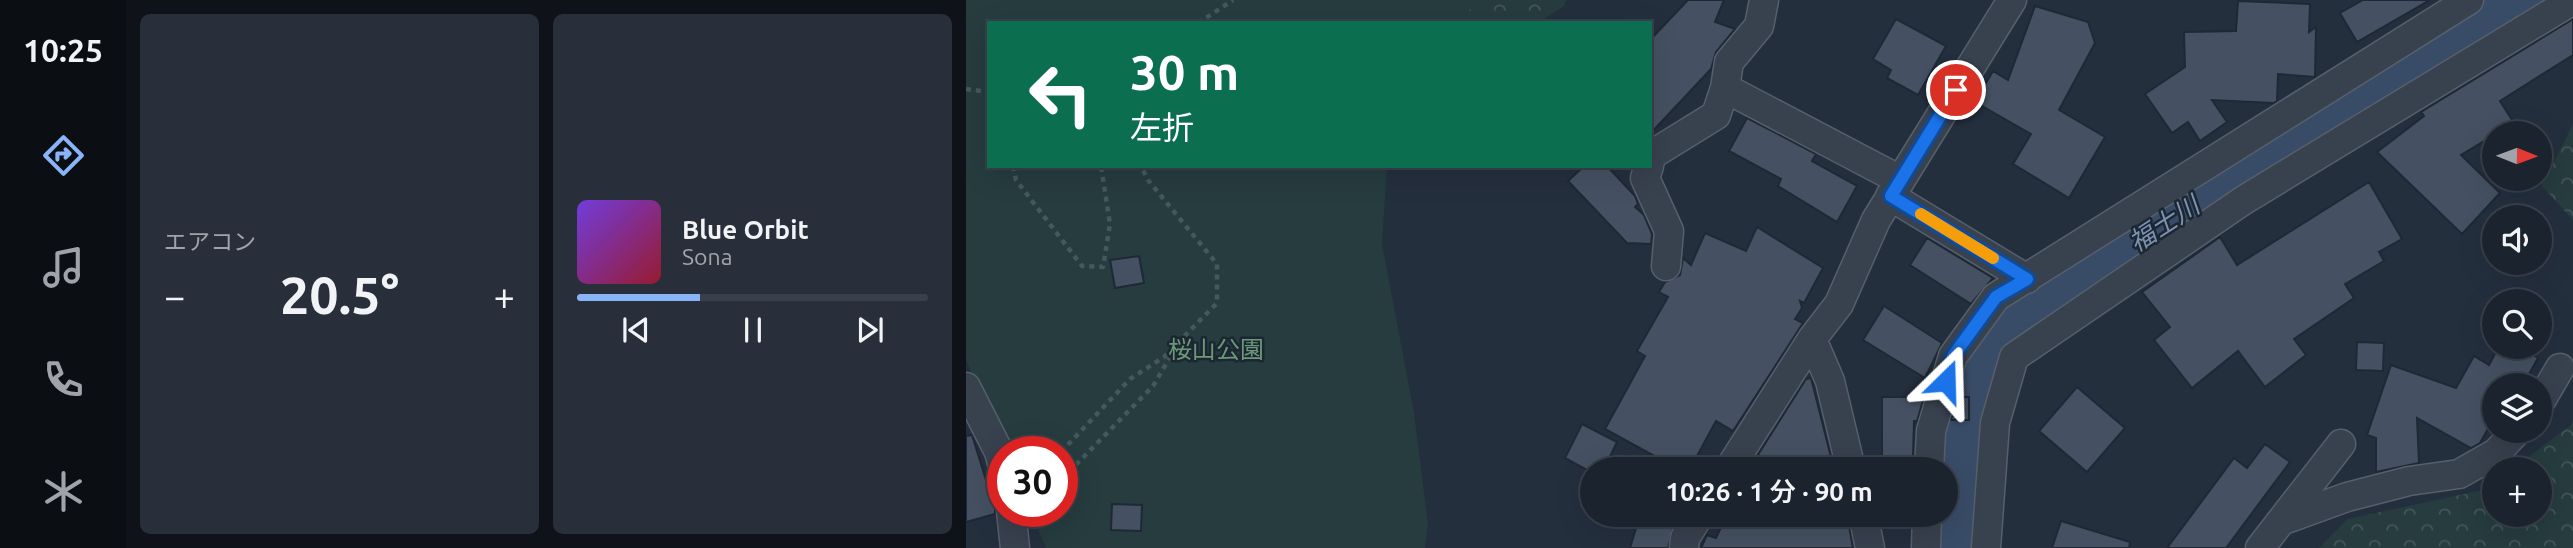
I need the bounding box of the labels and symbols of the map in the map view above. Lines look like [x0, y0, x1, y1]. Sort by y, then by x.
pin [1926, 60, 1986, 120]
north arrow [2482, 121, 2552, 191]
water label: 福士川 [2123, 189, 2207, 257]
park label: 桜山公園 [1168, 336, 1264, 363]
position arrow [1909, 344, 1983, 418]
speed limit sign: 30 [987, 436, 1078, 527]

